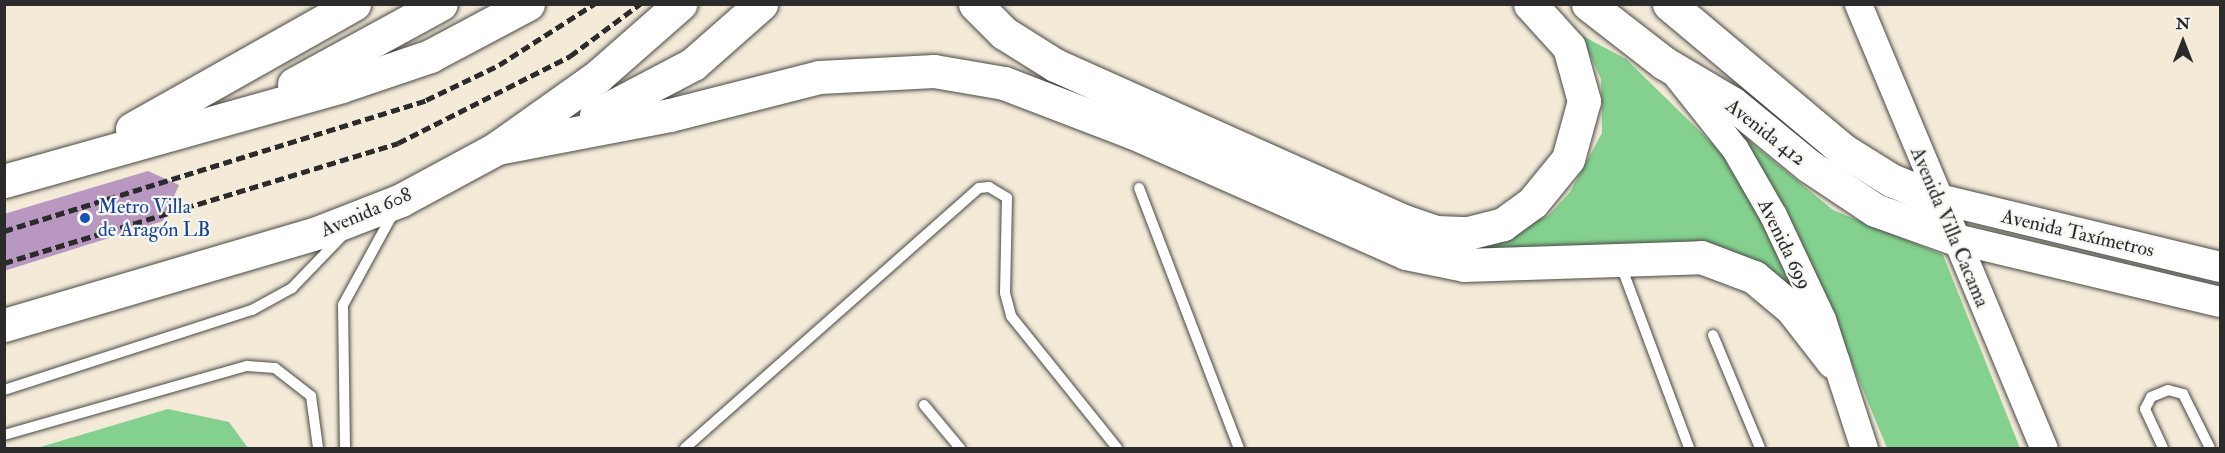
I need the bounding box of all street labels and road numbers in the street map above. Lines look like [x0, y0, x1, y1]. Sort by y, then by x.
street label: Avenida 412 [1721, 93, 1811, 171]
street label: Avenida Villa Cacama [1905, 143, 1995, 311]
street label: Avenida 608 [317, 182, 415, 242]
street label: Avenida 699 [1753, 195, 1817, 293]
street label: Avenida Taxímetros [1999, 204, 2157, 262]

